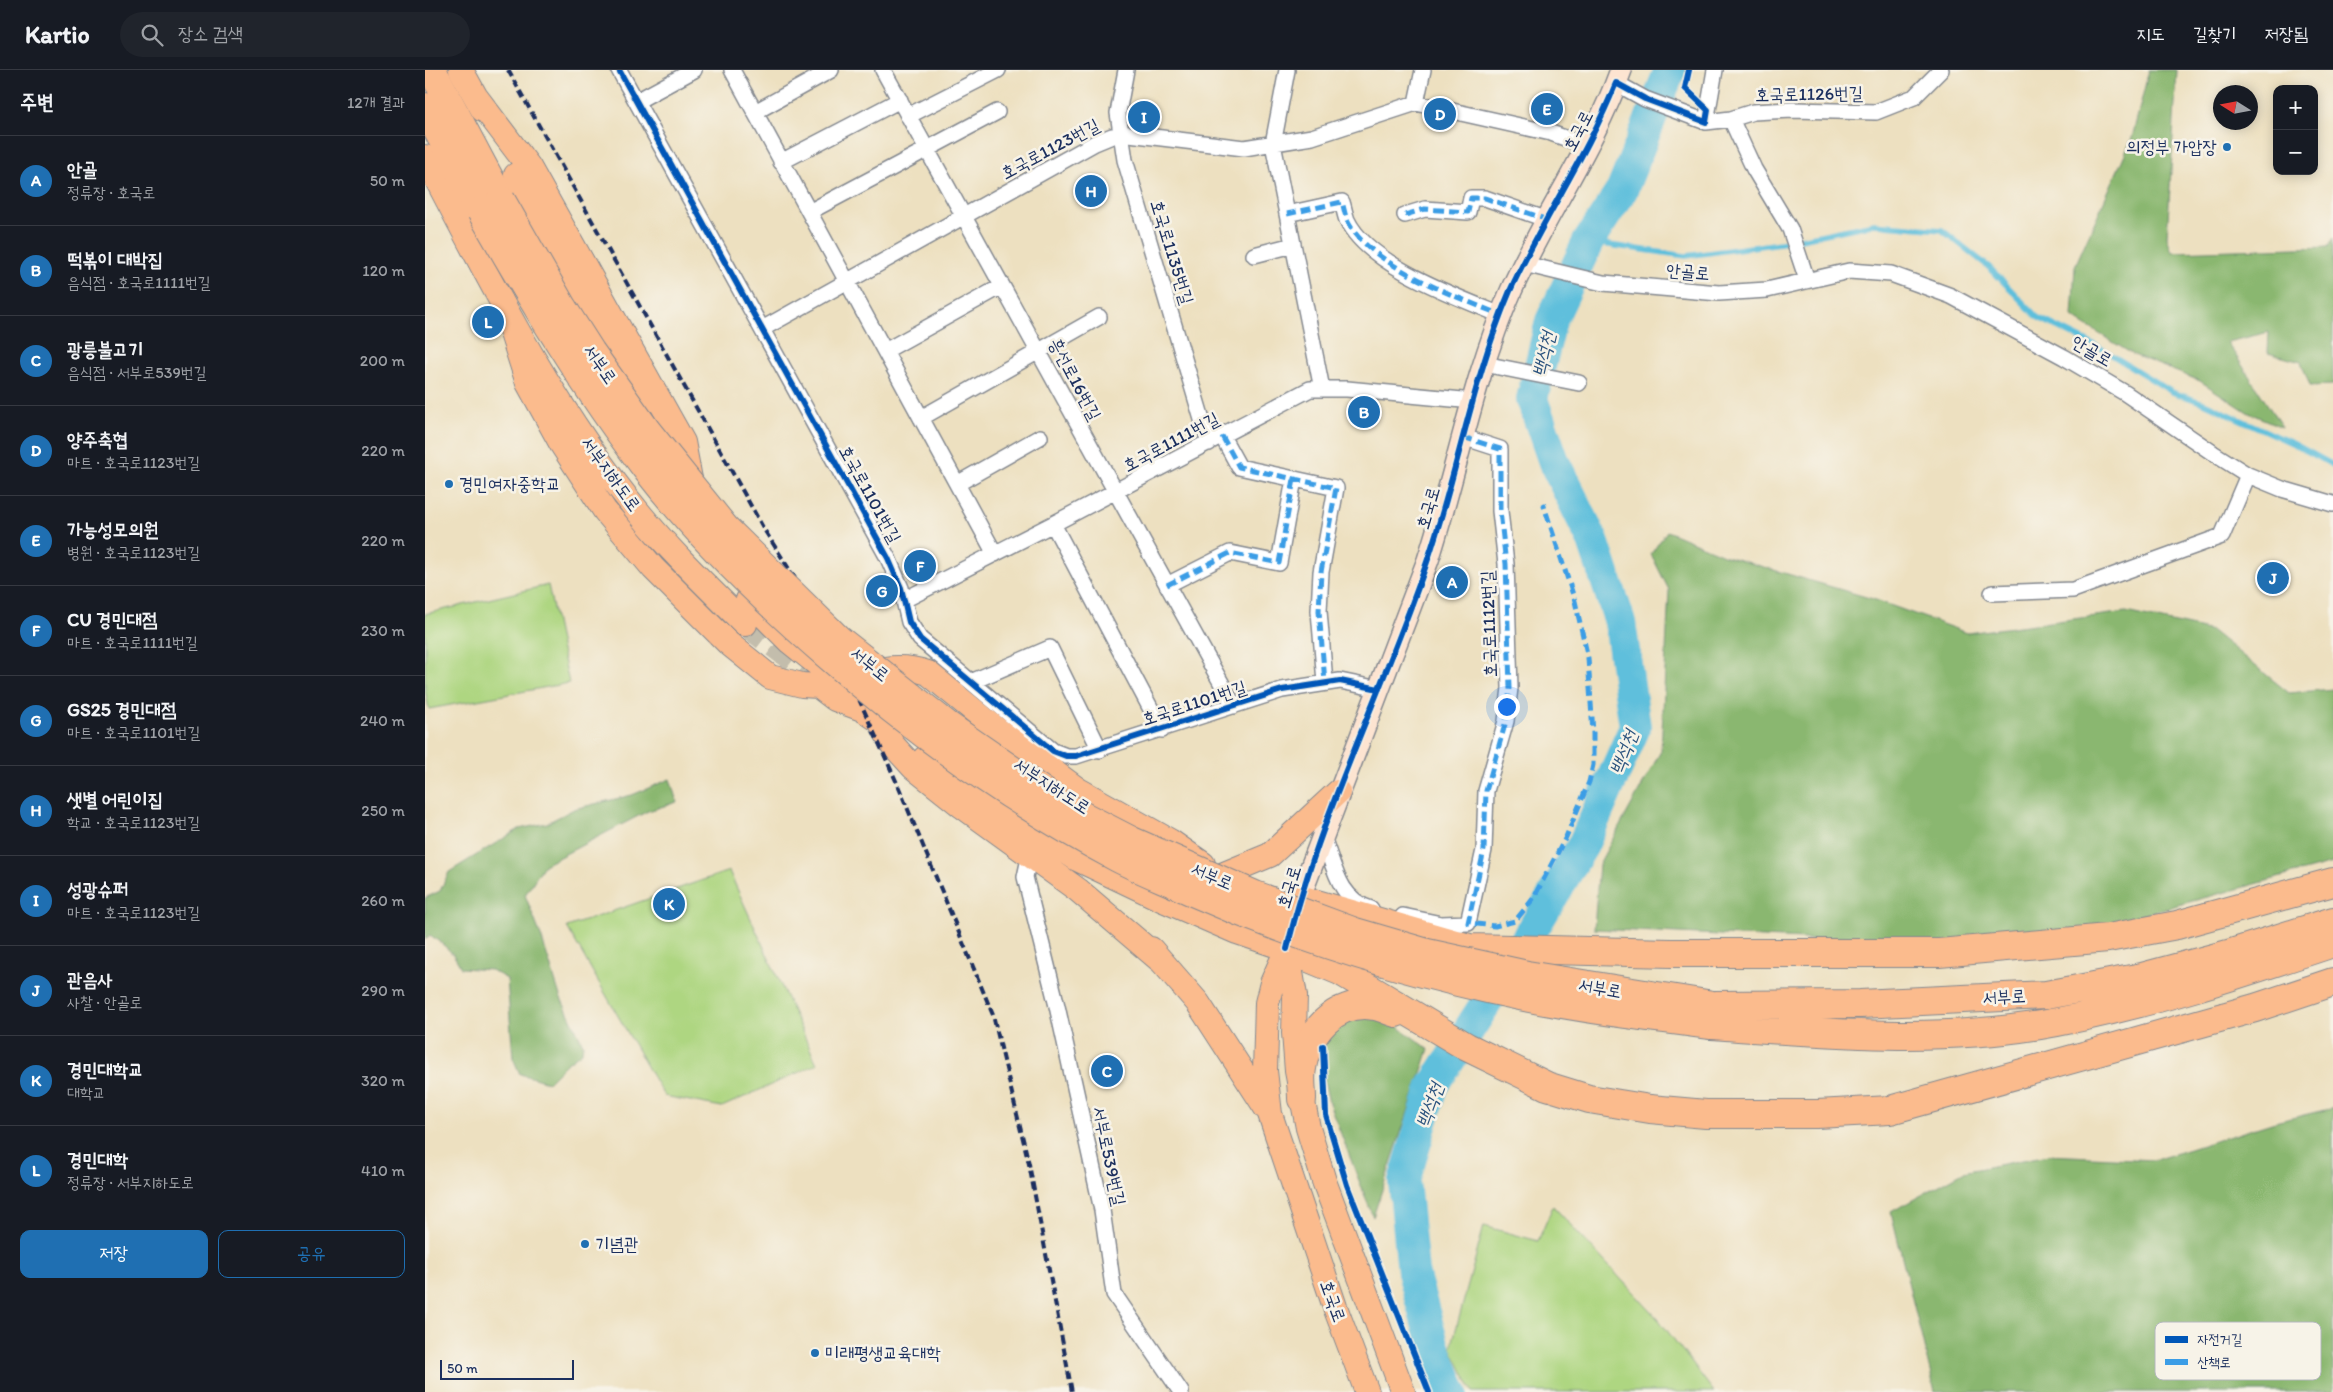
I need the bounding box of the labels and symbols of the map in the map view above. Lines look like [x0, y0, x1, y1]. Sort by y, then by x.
street label: 호국로1126번길 [1755, 82, 1864, 106]
north arrow [2213, 85, 2258, 130]
pin: E [1531, 90, 1563, 128]
pin: D [1424, 95, 1456, 133]
pin: I [1128, 98, 1160, 136]
street label: 호국로 [1558, 107, 1598, 155]
street label: 호국로1123번길 [997, 114, 1103, 184]
place label: 의정부 가압장 [2126, 136, 2217, 158]
marker: 의정부 가압장 [2221, 141, 2233, 153]
pin: H [1075, 172, 1107, 210]
street label: 호국로1135번길 [1146, 197, 1199, 308]
street label: 안골로 [1665, 259, 1711, 285]
pin: L [472, 303, 504, 341]
water label: 백석천 [1527, 328, 1560, 379]
street label: 안골로 [2068, 331, 2116, 371]
street label: 흥선로16번길 [1044, 334, 1106, 424]
street label: 서부로 [579, 340, 621, 388]
pin: B [1348, 393, 1380, 431]
street label: 호국로1111번길 [1119, 407, 1223, 477]
street label: 서부지하도로 [577, 432, 645, 516]
street label: 호국로1101번길 [834, 441, 906, 547]
place label: 경민여자중학교 [459, 473, 560, 495]
marker: 경민여자중학교 [443, 478, 455, 490]
street label: 호국로 [1411, 484, 1445, 532]
pin: F [904, 547, 936, 585]
pin: J [2257, 559, 2289, 597]
pin: A [1436, 563, 1468, 601]
street label: 호국로1112번길 [1476, 570, 1502, 678]
pin: G [866, 572, 898, 610]
street label: 서부로 [846, 642, 894, 686]
street label: 호국로1101번길 [1139, 676, 1250, 730]
your location [1494, 694, 1520, 720]
water label: 백석천 [1605, 725, 1643, 778]
street label: 서부지하도로 [1010, 753, 1094, 819]
street label: 서부로 [1188, 857, 1236, 895]
street label: 호국로 [1272, 863, 1306, 911]
pin: K [653, 885, 685, 923]
street label: 서부로 [1577, 973, 1623, 1003]
street label: 서부로 [1982, 985, 2026, 1009]
pin: C [1091, 1052, 1123, 1090]
water label: 백석천 [1411, 1078, 1449, 1131]
street label: 서부로539번길 [1088, 1104, 1130, 1208]
place label: 기념관 [595, 1233, 638, 1255]
marker: 기념관 [579, 1238, 591, 1250]
street label: 호국로 [1315, 1277, 1351, 1325]
legend [2155, 1322, 2321, 1380]
text: 자전거길 [2197, 1331, 2243, 1348]
place label: 미래평생교육대학 [825, 1342, 941, 1364]
marker: 미래평생교육대학 [809, 1347, 821, 1359]
text: 산책로 [2197, 1354, 2231, 1371]
scale bar [440, 1357, 574, 1380]

